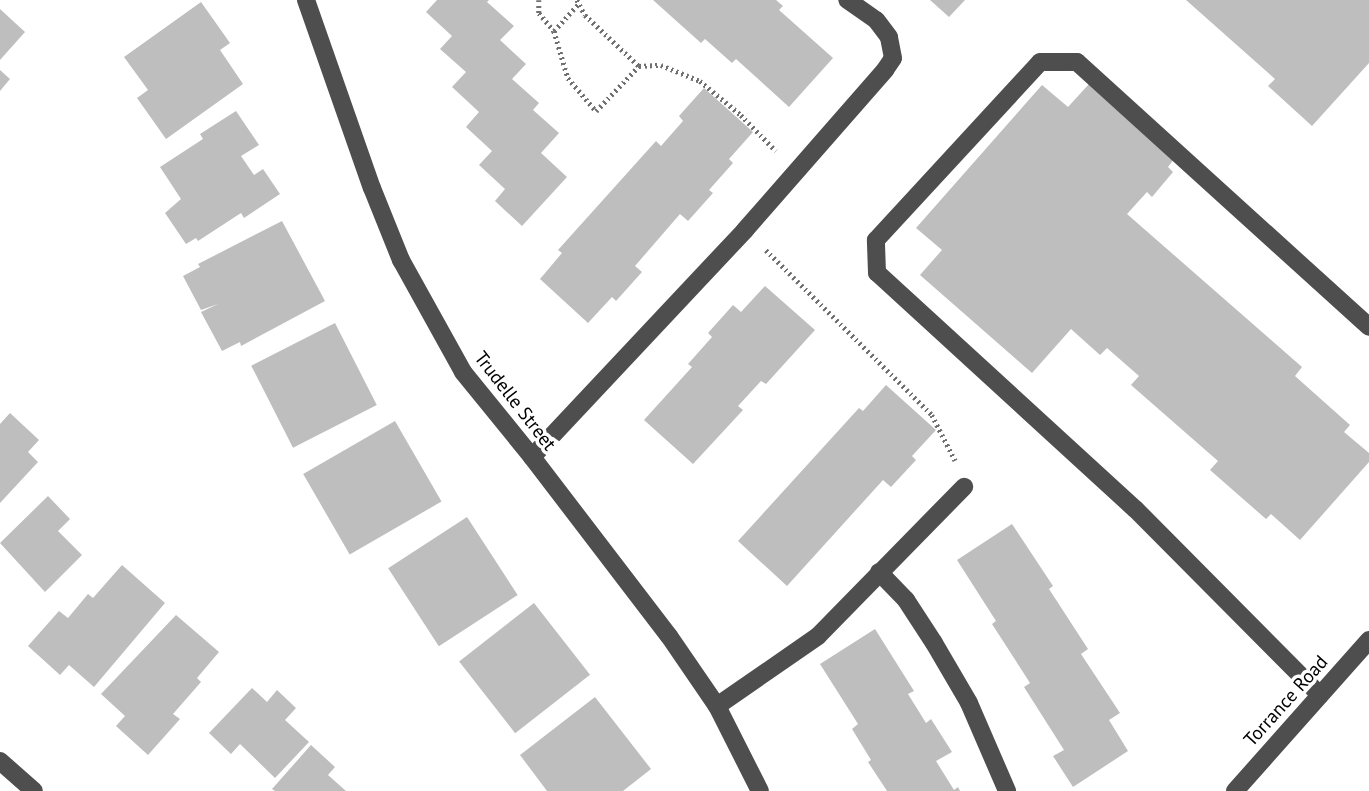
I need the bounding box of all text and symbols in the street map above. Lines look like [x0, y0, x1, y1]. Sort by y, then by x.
street label: Trudelle Street [469, 347, 561, 455]
street label: Torrance Road [1239, 651, 1333, 751]

